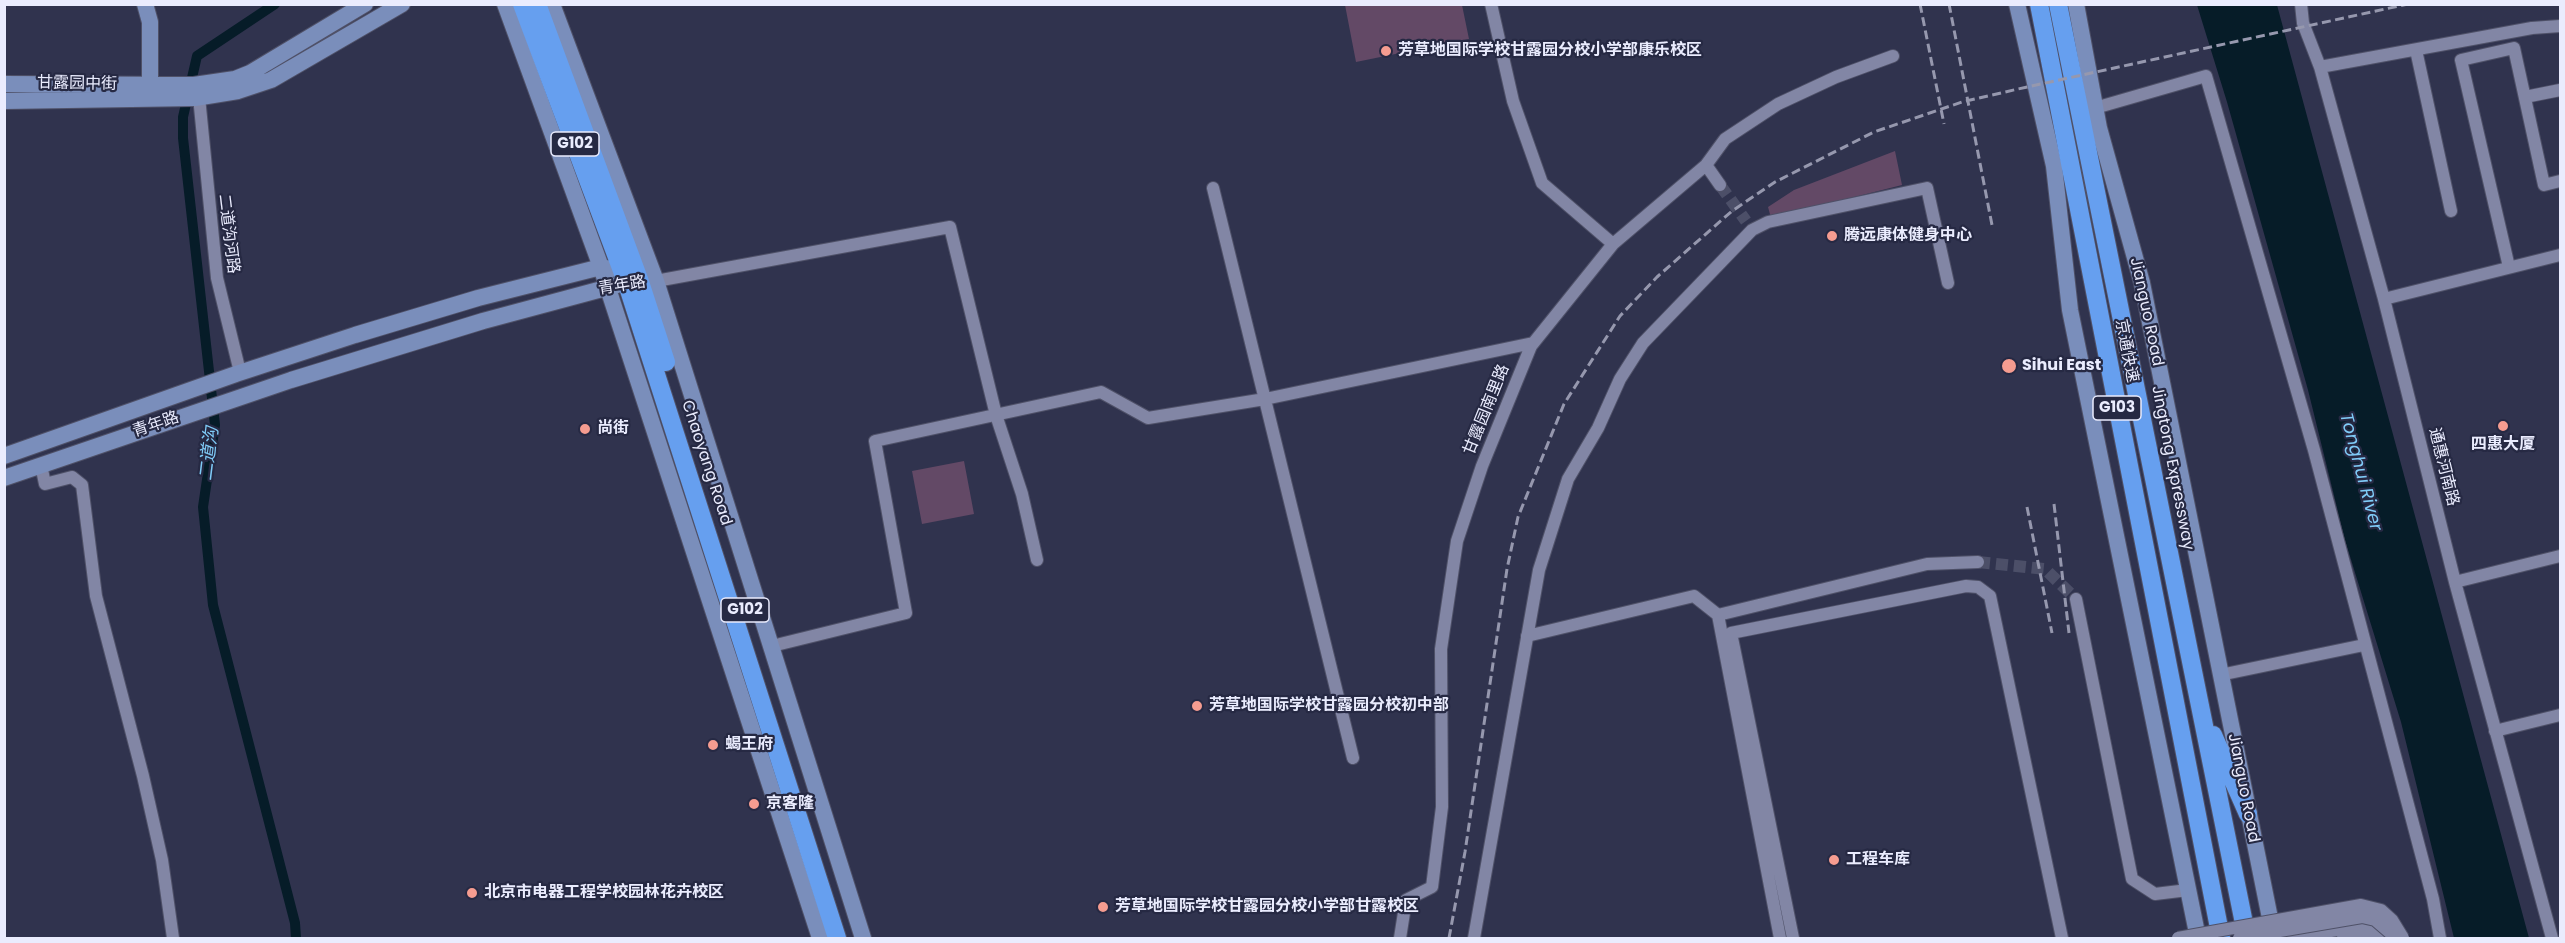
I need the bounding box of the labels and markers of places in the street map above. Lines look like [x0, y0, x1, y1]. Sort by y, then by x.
place label: 芳草地国际学校甘露园分校小学部康乐校区 [1398, 41, 1702, 61]
marker: 芳草地国际学校甘露园分校小学部康乐校区 [1379, 44, 1393, 58]
place label: 腾远康体健身中心 [1844, 226, 1972, 246]
marker: 腾远康体健身中心 [1825, 229, 1839, 243]
place label: Sihui East [2022, 356, 2101, 376]
marker: Sihui East [2000, 357, 2018, 375]
place label: 尚街 [597, 419, 629, 439]
marker: 四惠大厦 [2496, 419, 2510, 433]
marker: 尚街 [578, 422, 592, 436]
place label: 四惠大厦 [2471, 435, 2535, 455]
place label: 芳草地国际学校甘露园分校初中部 [1209, 696, 1449, 716]
marker: 芳草地国际学校甘露园分校初中部 [1190, 699, 1204, 713]
place label: 蝎王府 [725, 735, 773, 755]
marker: 蝎王府 [706, 738, 720, 752]
place label: 京客隆 [766, 794, 814, 814]
marker: 京客隆 [747, 797, 761, 811]
place label: 工程车库 [1846, 850, 1910, 870]
marker: 工程车库 [1827, 853, 1841, 867]
place label: 北京市电器工程学校园林花卉校区 [484, 883, 724, 903]
marker: 北京市电器工程学校园林花卉校区 [465, 886, 479, 900]
place label: 芳草地国际学校甘露园分校小学部甘露校区 [1115, 897, 1419, 917]
marker: 芳草地国际学校甘露园分校小学部甘露校区 [1096, 900, 1110, 914]

